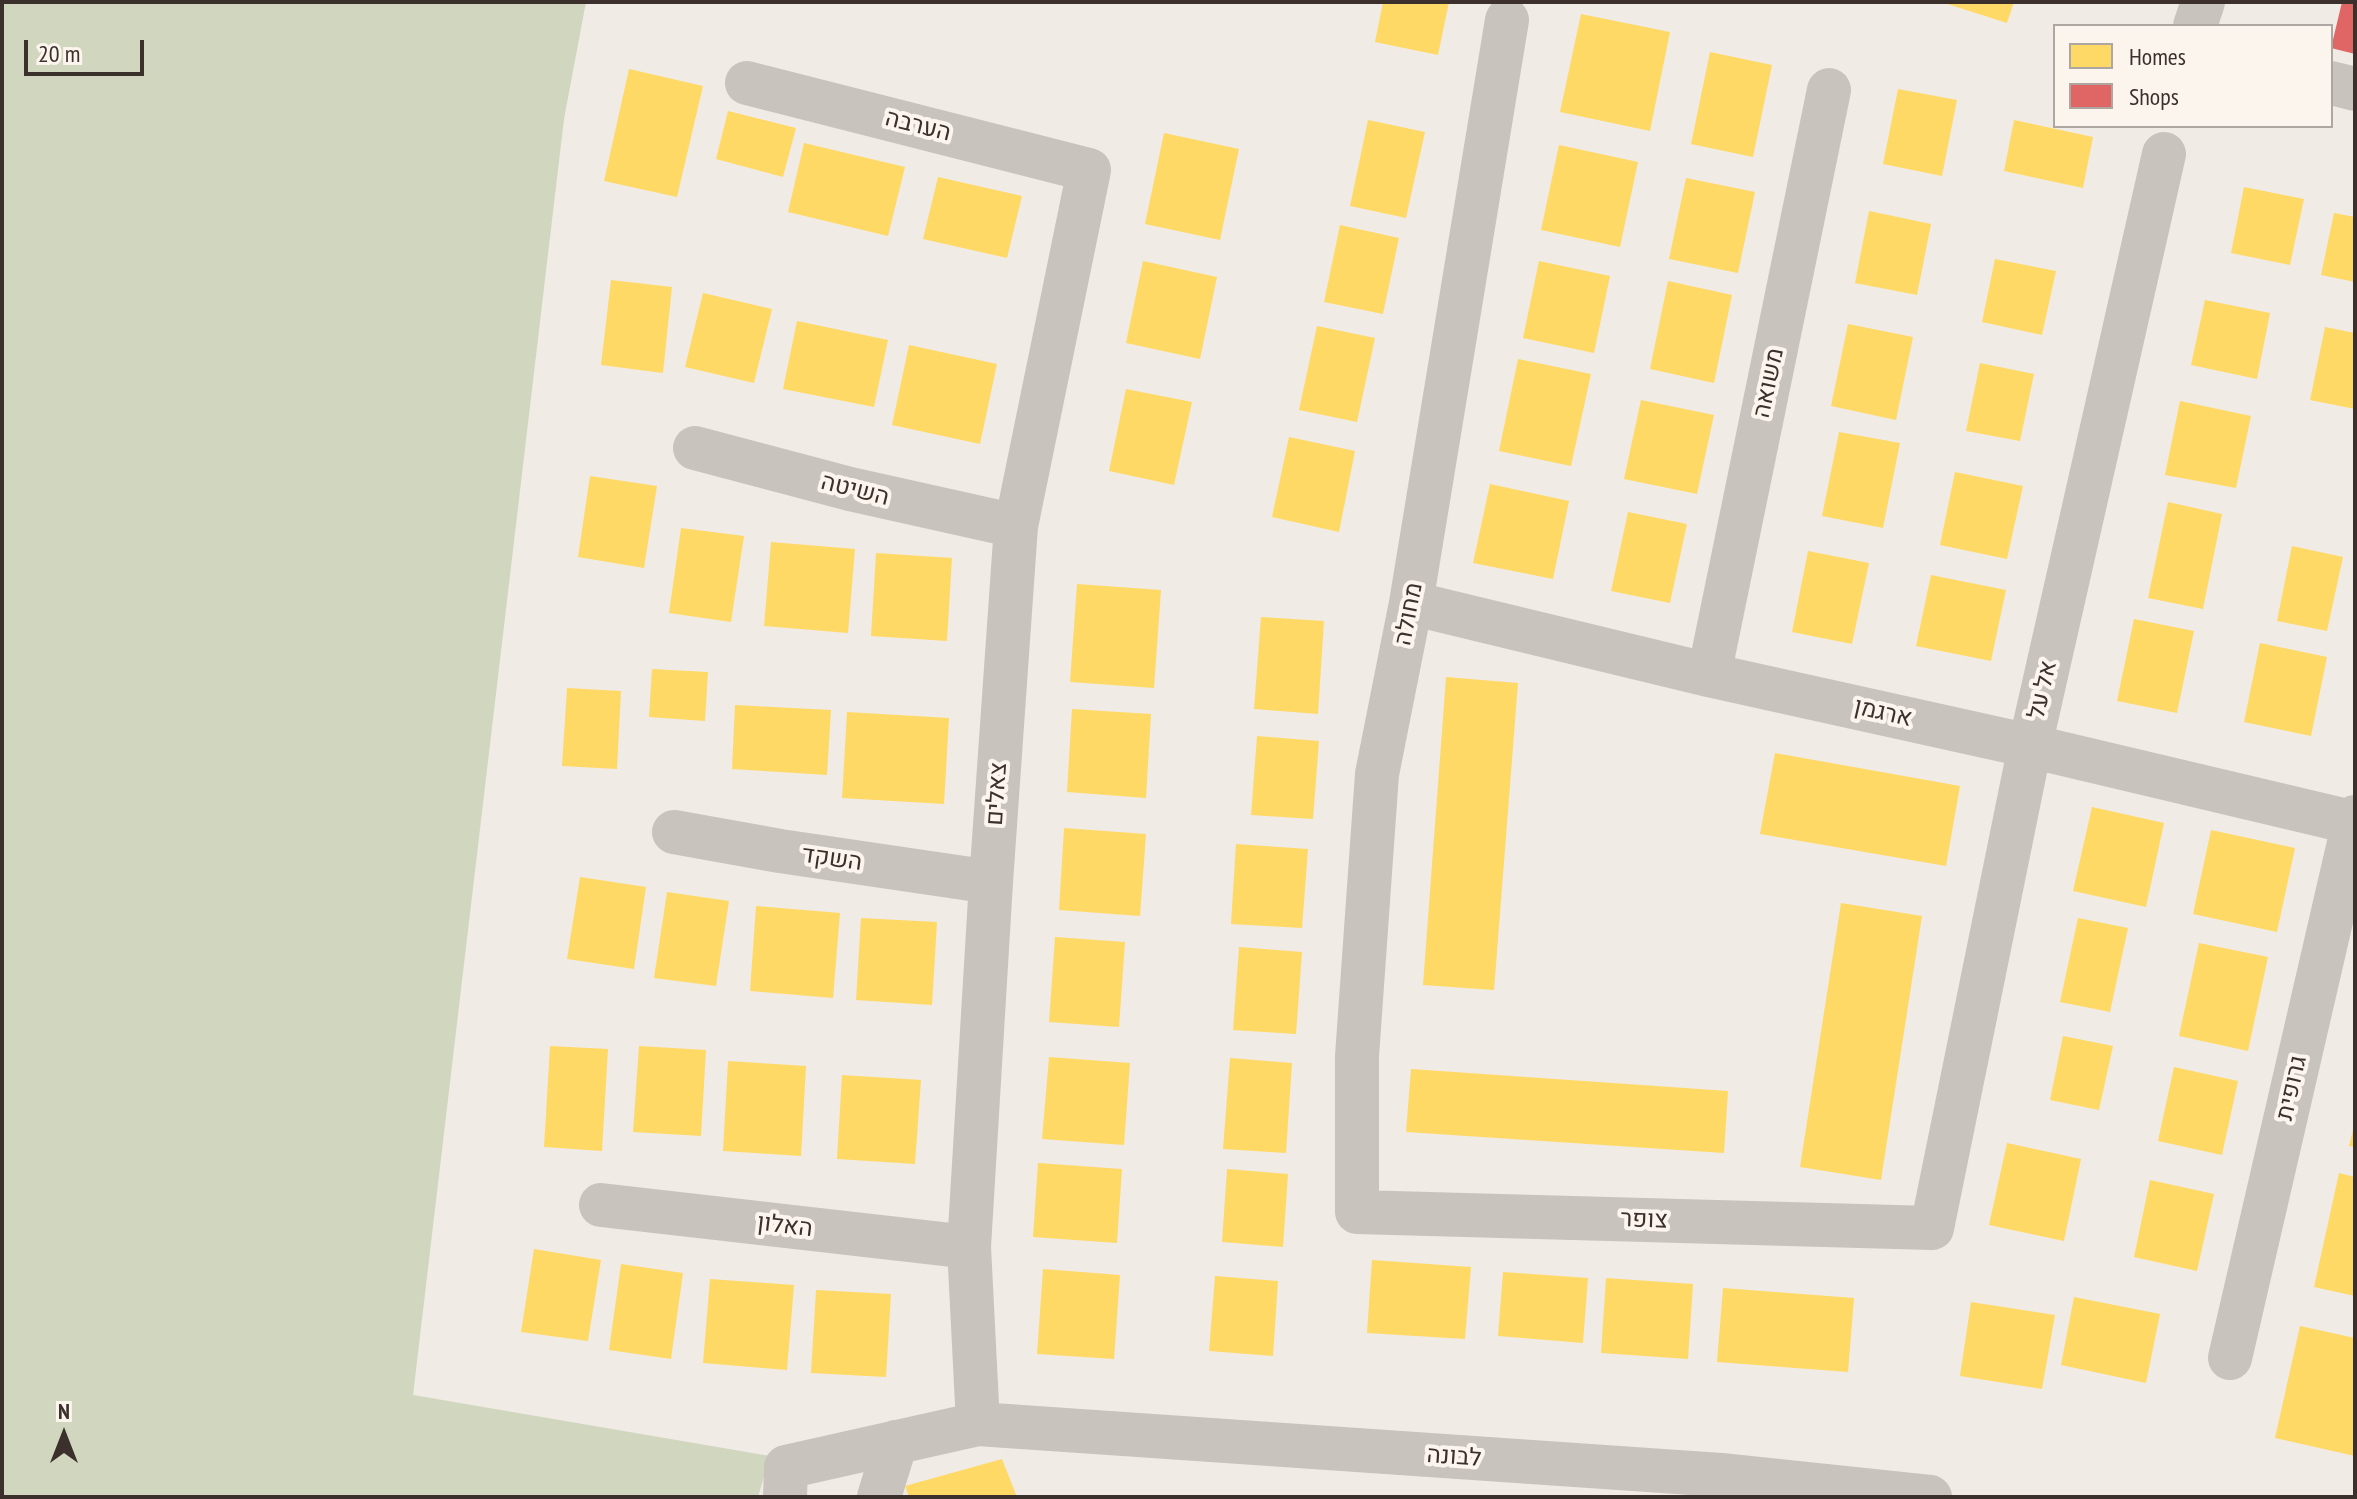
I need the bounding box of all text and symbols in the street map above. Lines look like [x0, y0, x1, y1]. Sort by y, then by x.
scale bar [28, 24, 148, 74]
legend [2053, 24, 2333, 128]
text: 20 m [38, 38, 80, 69]
text: Homes [2129, 41, 2186, 72]
text: Shops [2129, 81, 2179, 112]
street label: הערבה [882, 104, 954, 148]
street label: משואה [1748, 345, 1790, 421]
street label: השיטה [818, 468, 892, 512]
street label: מחולה [1389, 580, 1429, 648]
street label: אל על [2022, 658, 2064, 722]
street label: ארגמן [1851, 692, 1915, 734]
street label: צאלים [980, 761, 1014, 827]
street label: השקד [800, 841, 864, 877]
street label: גרופית [2271, 1053, 2313, 1123]
street label: צופר [1620, 1205, 1668, 1235]
street label: האלון [756, 1208, 814, 1244]
north arrow [24, 1395, 104, 1475]
text: N [58, 1397, 70, 1425]
street label: לבונה [1426, 1441, 1482, 1473]

